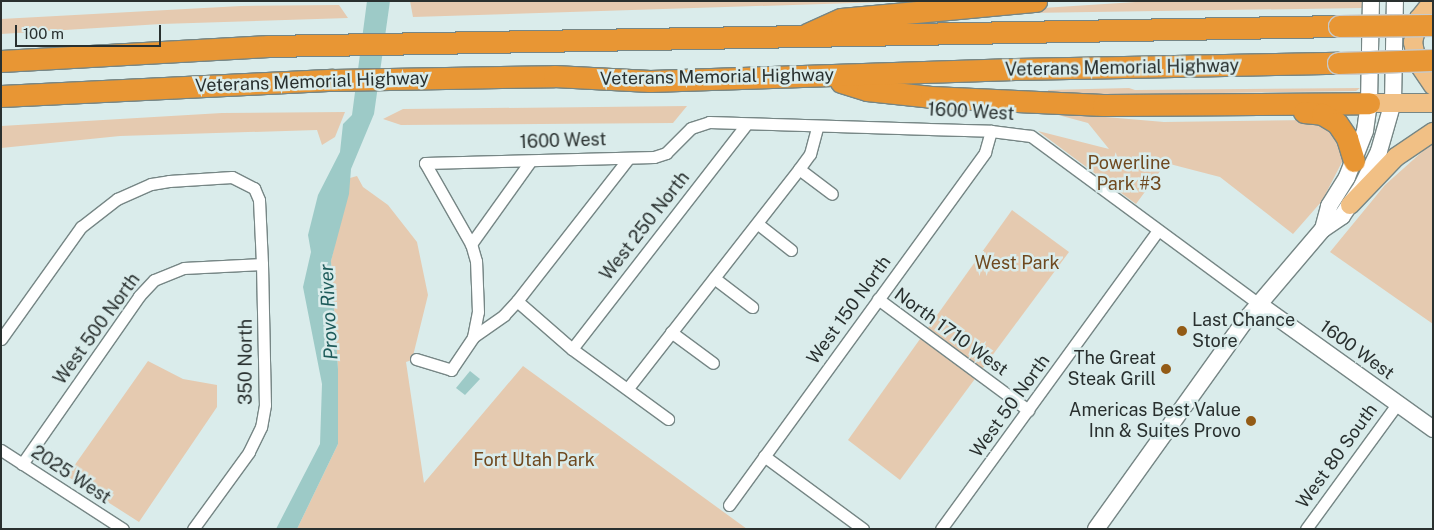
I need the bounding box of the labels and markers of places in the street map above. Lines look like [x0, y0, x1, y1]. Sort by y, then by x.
place label: Last Chance Store [1192, 310, 1295, 352]
marker: Last Chance Store [1176, 325, 1188, 337]
place label: The Great Steak Grill [1068, 348, 1156, 390]
marker: The Great Steak Grill [1160, 363, 1172, 375]
place label: Americas Best Value Inn & Suites Provo [1068, 400, 1241, 442]
marker: Americas Best Value Inn & Suites Provo [1245, 415, 1257, 427]

